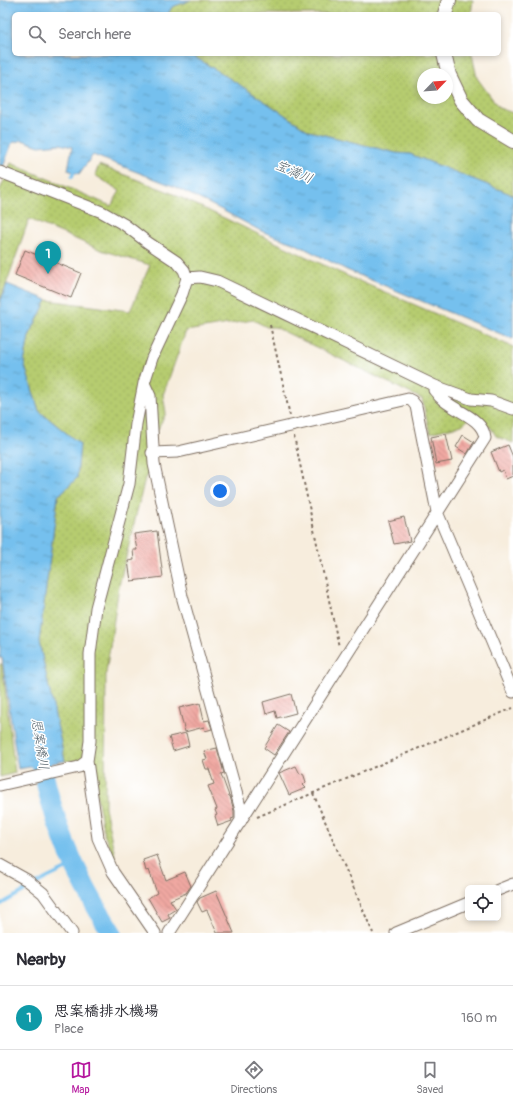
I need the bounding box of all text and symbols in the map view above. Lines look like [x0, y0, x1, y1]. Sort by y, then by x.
search box [12, 12, 501, 56]
icon: search [26, 23, 48, 45]
text: Search here [58, 25, 131, 44]
north arrow [417, 68, 453, 104]
water label: 宝満川 [273, 157, 315, 187]
pin: 1 [35, 241, 61, 274]
your location [210, 481, 230, 501]
water label: 思案橋川 [28, 717, 52, 771]
map controls [465, 885, 501, 921]
button: locate [465, 885, 501, 921]
text: Nearby [16, 949, 65, 970]
text: 思案橋排水機場 [54, 1002, 159, 1021]
text: 1 [26, 1010, 32, 1026]
text: 160 m [461, 1010, 497, 1026]
text: Place [54, 1021, 83, 1037]
tab: Map [70, 1059, 92, 1096]
tab: Directions [231, 1059, 277, 1096]
tab: Saved [416, 1059, 443, 1096]

